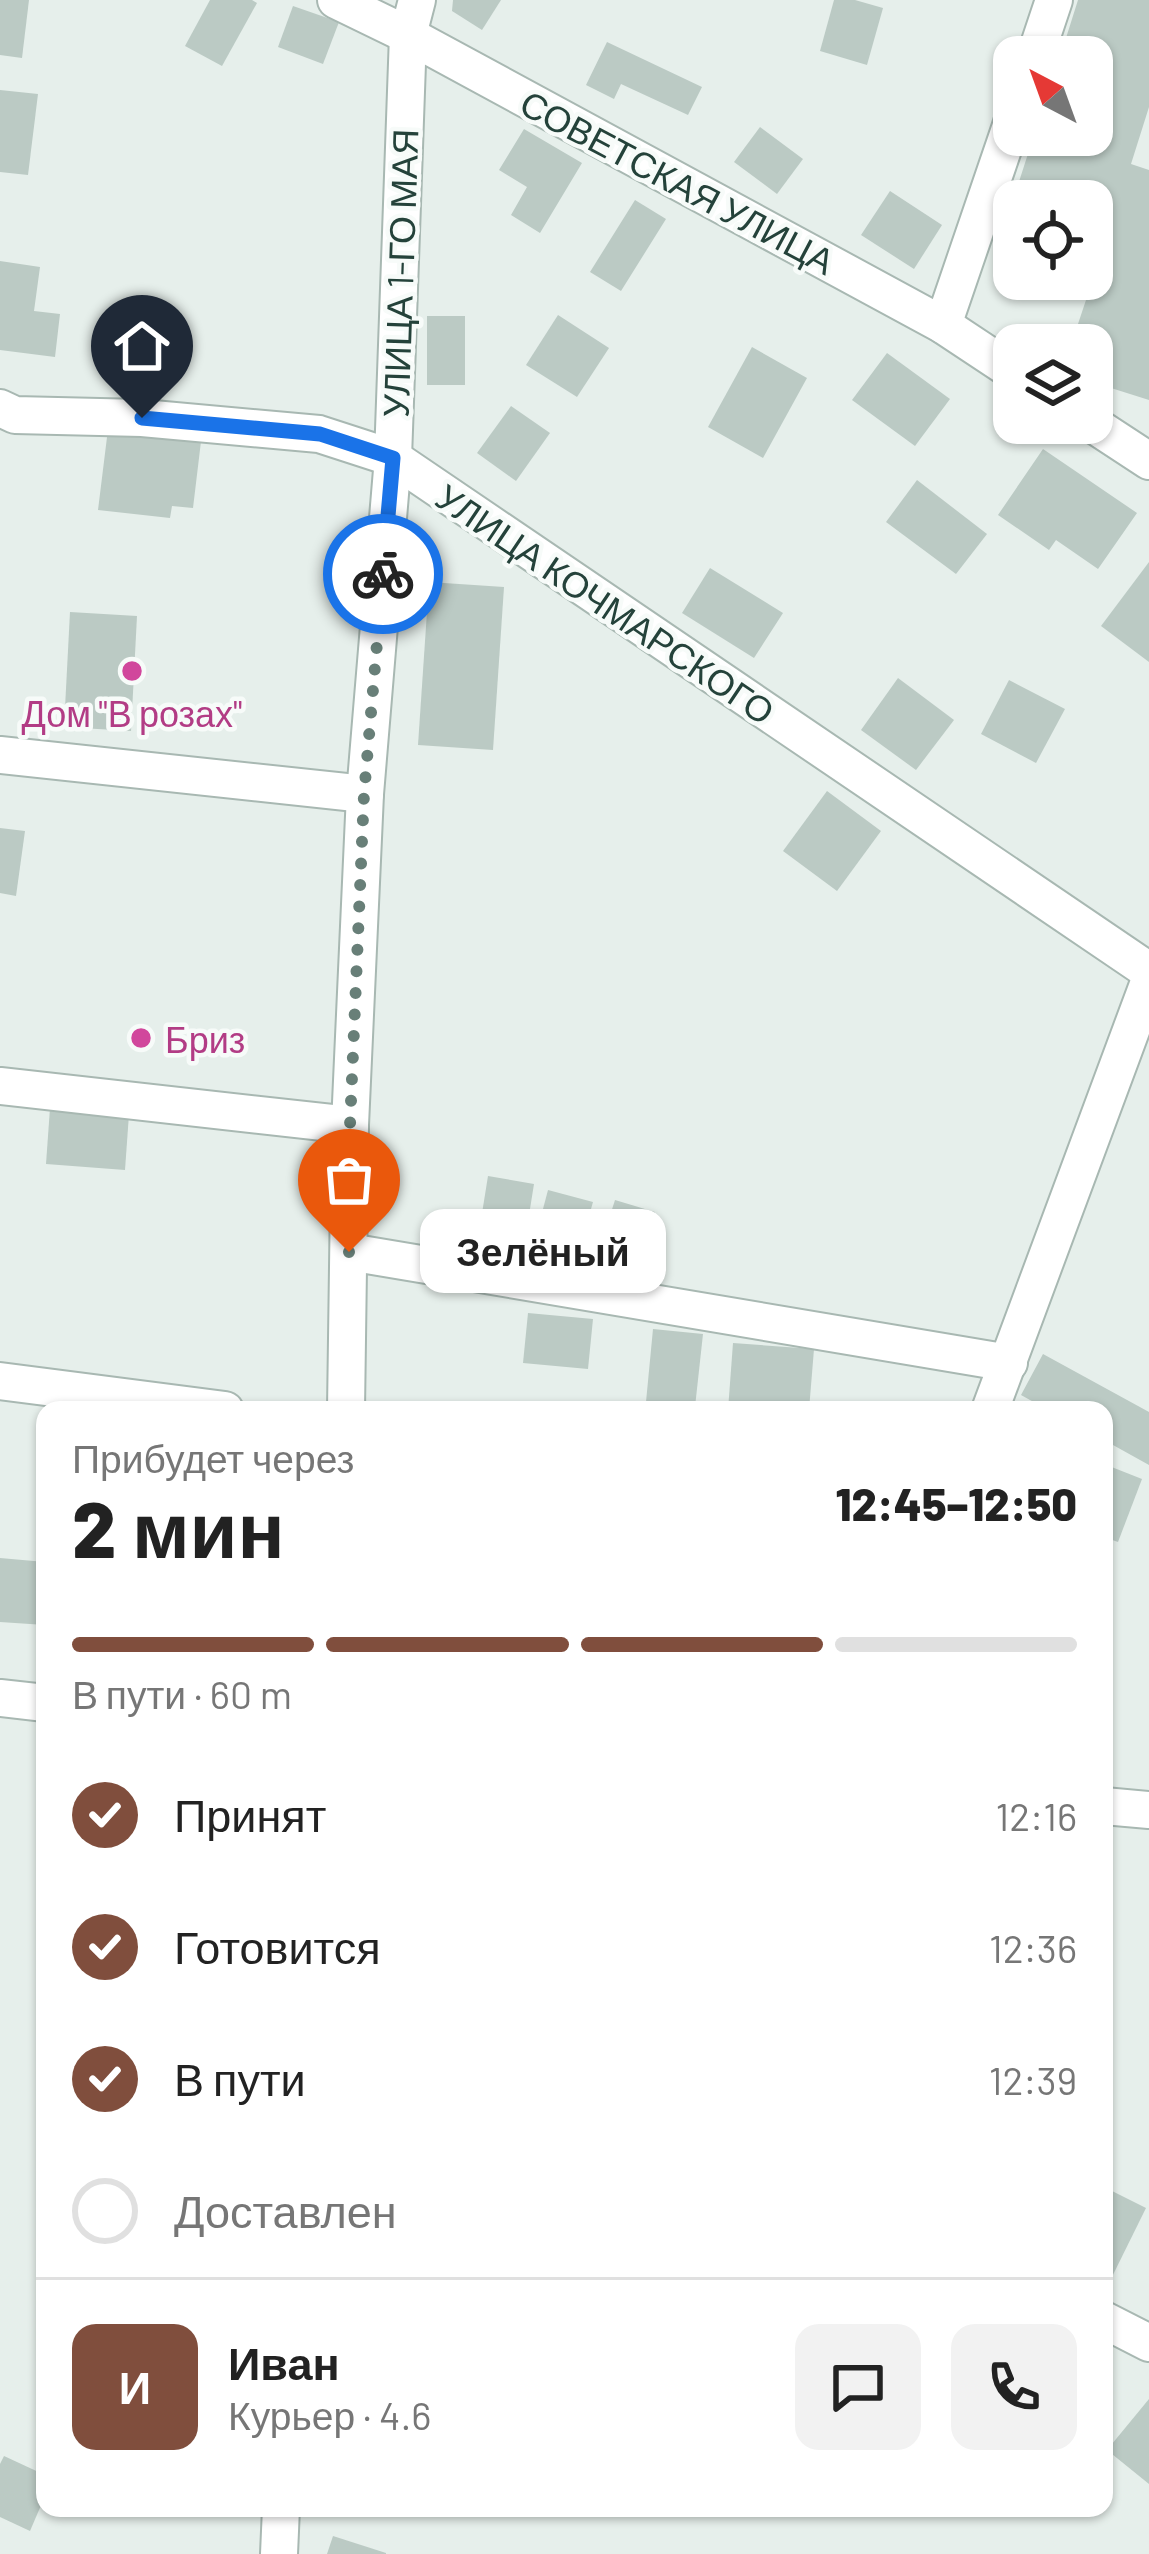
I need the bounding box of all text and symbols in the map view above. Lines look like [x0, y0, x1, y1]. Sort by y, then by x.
north arrow [993, 36, 1113, 156]
map controls [993, 36, 1113, 444]
street label: СОВЕТСКАЯ УЛИЦА [513, 80, 842, 283]
street label: УЛИЦА 1-ГО МАЯ [372, 128, 427, 418]
button: locate [993, 180, 1113, 300]
pin [91, 295, 193, 418]
icon: home [109, 313, 175, 379]
button: layers [993, 324, 1113, 444]
street label: УЛИЦА КОЧМАРСКОГО [428, 474, 783, 733]
courier [323, 514, 443, 634]
icon: bike [350, 541, 416, 607]
marker: Дом "В розах" [119, 658, 145, 684]
place label: Дом "В розах" [21, 691, 243, 735]
place label: Бриз [165, 1017, 245, 1061]
marker: Бриз [128, 1025, 154, 1051]
pin [298, 1129, 400, 1252]
icon: bag [316, 1147, 382, 1213]
callout: Зелёный [421, 1210, 667, 1294]
text: Зелёный [456, 1227, 630, 1274]
text: Прибудет через [72, 1434, 354, 1481]
text: 12:45–12:50 [835, 1476, 1077, 1530]
text: 2 мин [72, 1480, 285, 1574]
text: В пути · 60 m [72, 1670, 292, 1717]
icon: check [72, 1782, 138, 1848]
text: Принят [174, 1787, 326, 1841]
text: 12:16 [995, 1792, 1077, 1839]
icon: check [72, 1914, 138, 1980]
text: Готовится [174, 1919, 381, 1973]
text: 12:36 [989, 1924, 1077, 1971]
icon: check [72, 2046, 138, 2112]
text: В пути [174, 2051, 306, 2105]
text: 12:39 [989, 2056, 1077, 2103]
text: Доставлен [174, 2183, 397, 2237]
button: chat [795, 2324, 921, 2450]
button: phone [951, 2324, 1077, 2450]
text: Иван [228, 2335, 340, 2389]
text: И [119, 2359, 151, 2413]
text: Курьер · 4.6 [228, 2391, 431, 2438]

